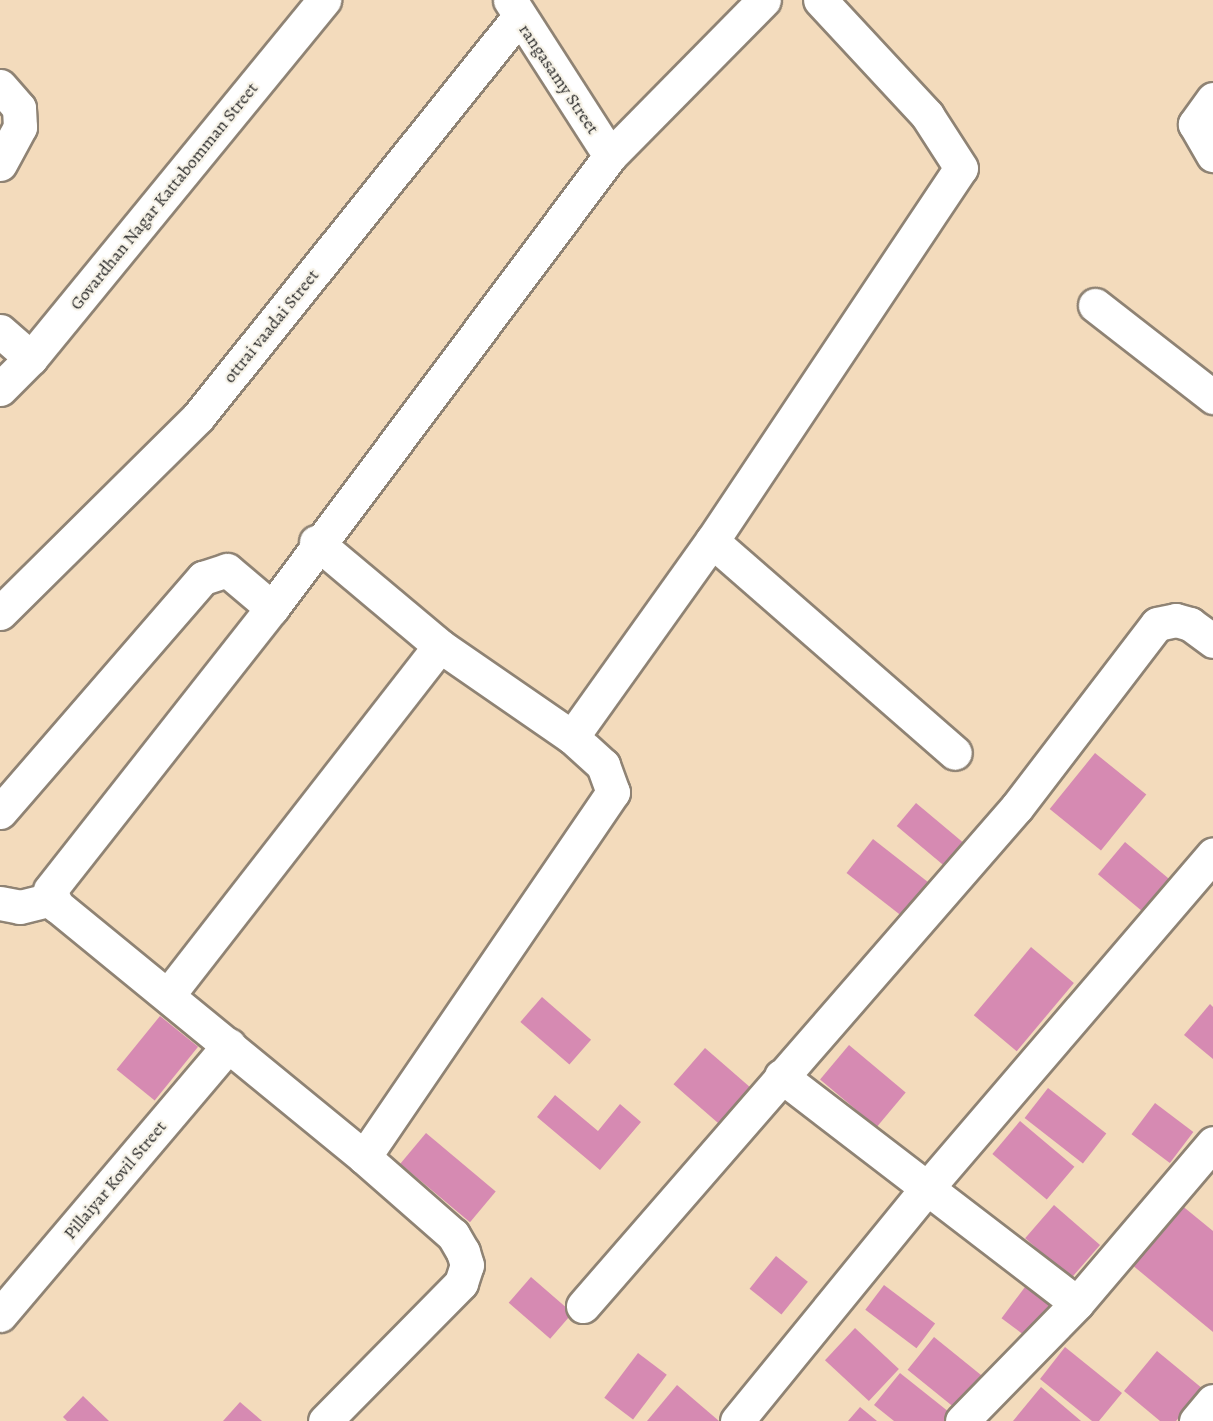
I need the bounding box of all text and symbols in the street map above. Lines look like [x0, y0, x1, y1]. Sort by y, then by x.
street label: rangasamy Street [514, 20, 604, 138]
street label: Govardhan Nagar Kattabomman Street [65, 78, 263, 314]
street label: ottrai vaadai Street [219, 265, 323, 387]
street label: Pillaiyar Kovil Street [59, 1116, 171, 1244]

